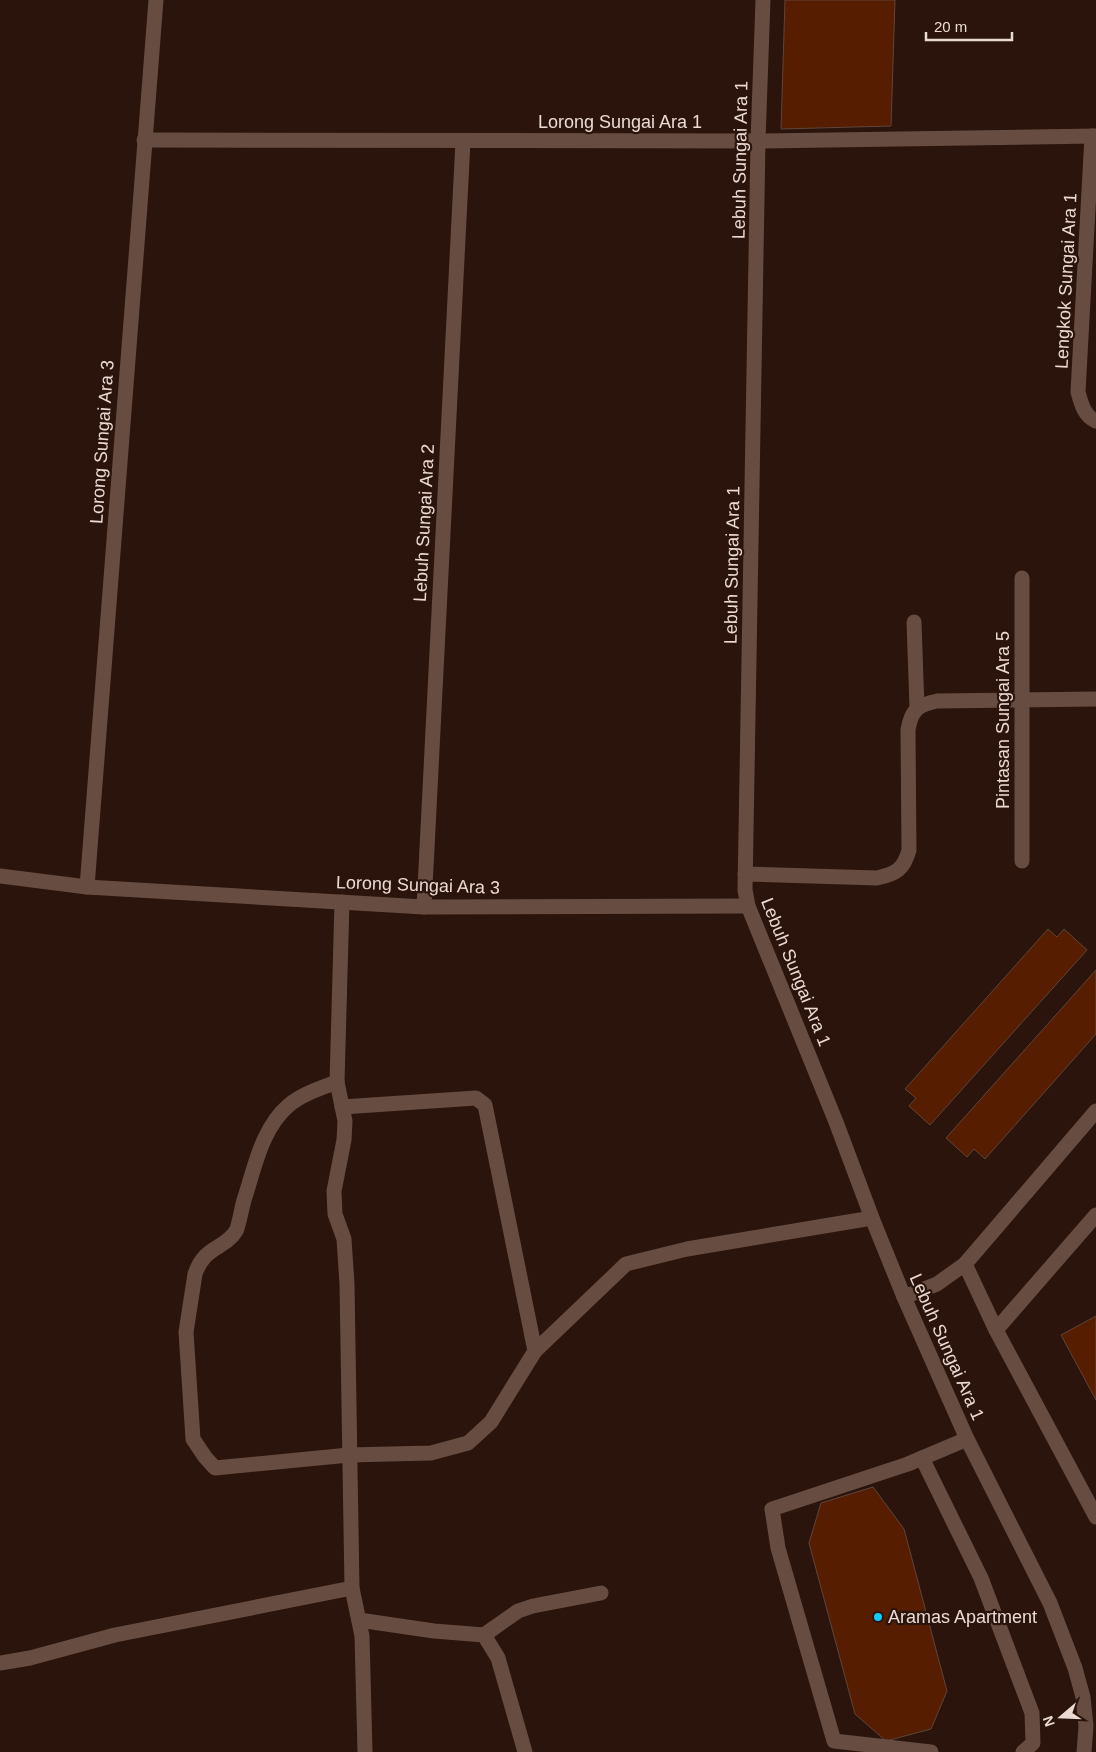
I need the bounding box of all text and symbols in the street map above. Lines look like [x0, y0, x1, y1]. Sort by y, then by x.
scale bar [926, 10, 1012, 42]
text: 20 m [934, 18, 967, 35]
street label: Lebuh Sungai Ara 1 [729, 81, 751, 239]
street label: Lorong Sungai Ara 1 [538, 112, 702, 132]
street label: Lengkok Sungai Ara 1 [1051, 193, 1081, 369]
street label: Lorong Sungai Ara 3 [86, 359, 118, 525]
street label: Lebuh Sungai Ara 2 [410, 444, 438, 602]
street label: Lebuh Sungai Ara 1 [721, 486, 743, 644]
street label: Pintasan Sungai Ara 5 [993, 631, 1013, 809]
street label: Lorong Sungai Ara 3 [336, 872, 500, 898]
street label: Lebuh Sungai Ara 1 [757, 895, 835, 1049]
street label: Lebuh Sungai Ara 1 [906, 1271, 988, 1423]
place label: Aramas Apartment [888, 1607, 1037, 1627]
marker: Aramas Apartment [872, 1611, 884, 1623]
north arrow [1036, 1692, 1086, 1742]
text: N [1039, 1714, 1058, 1729]

